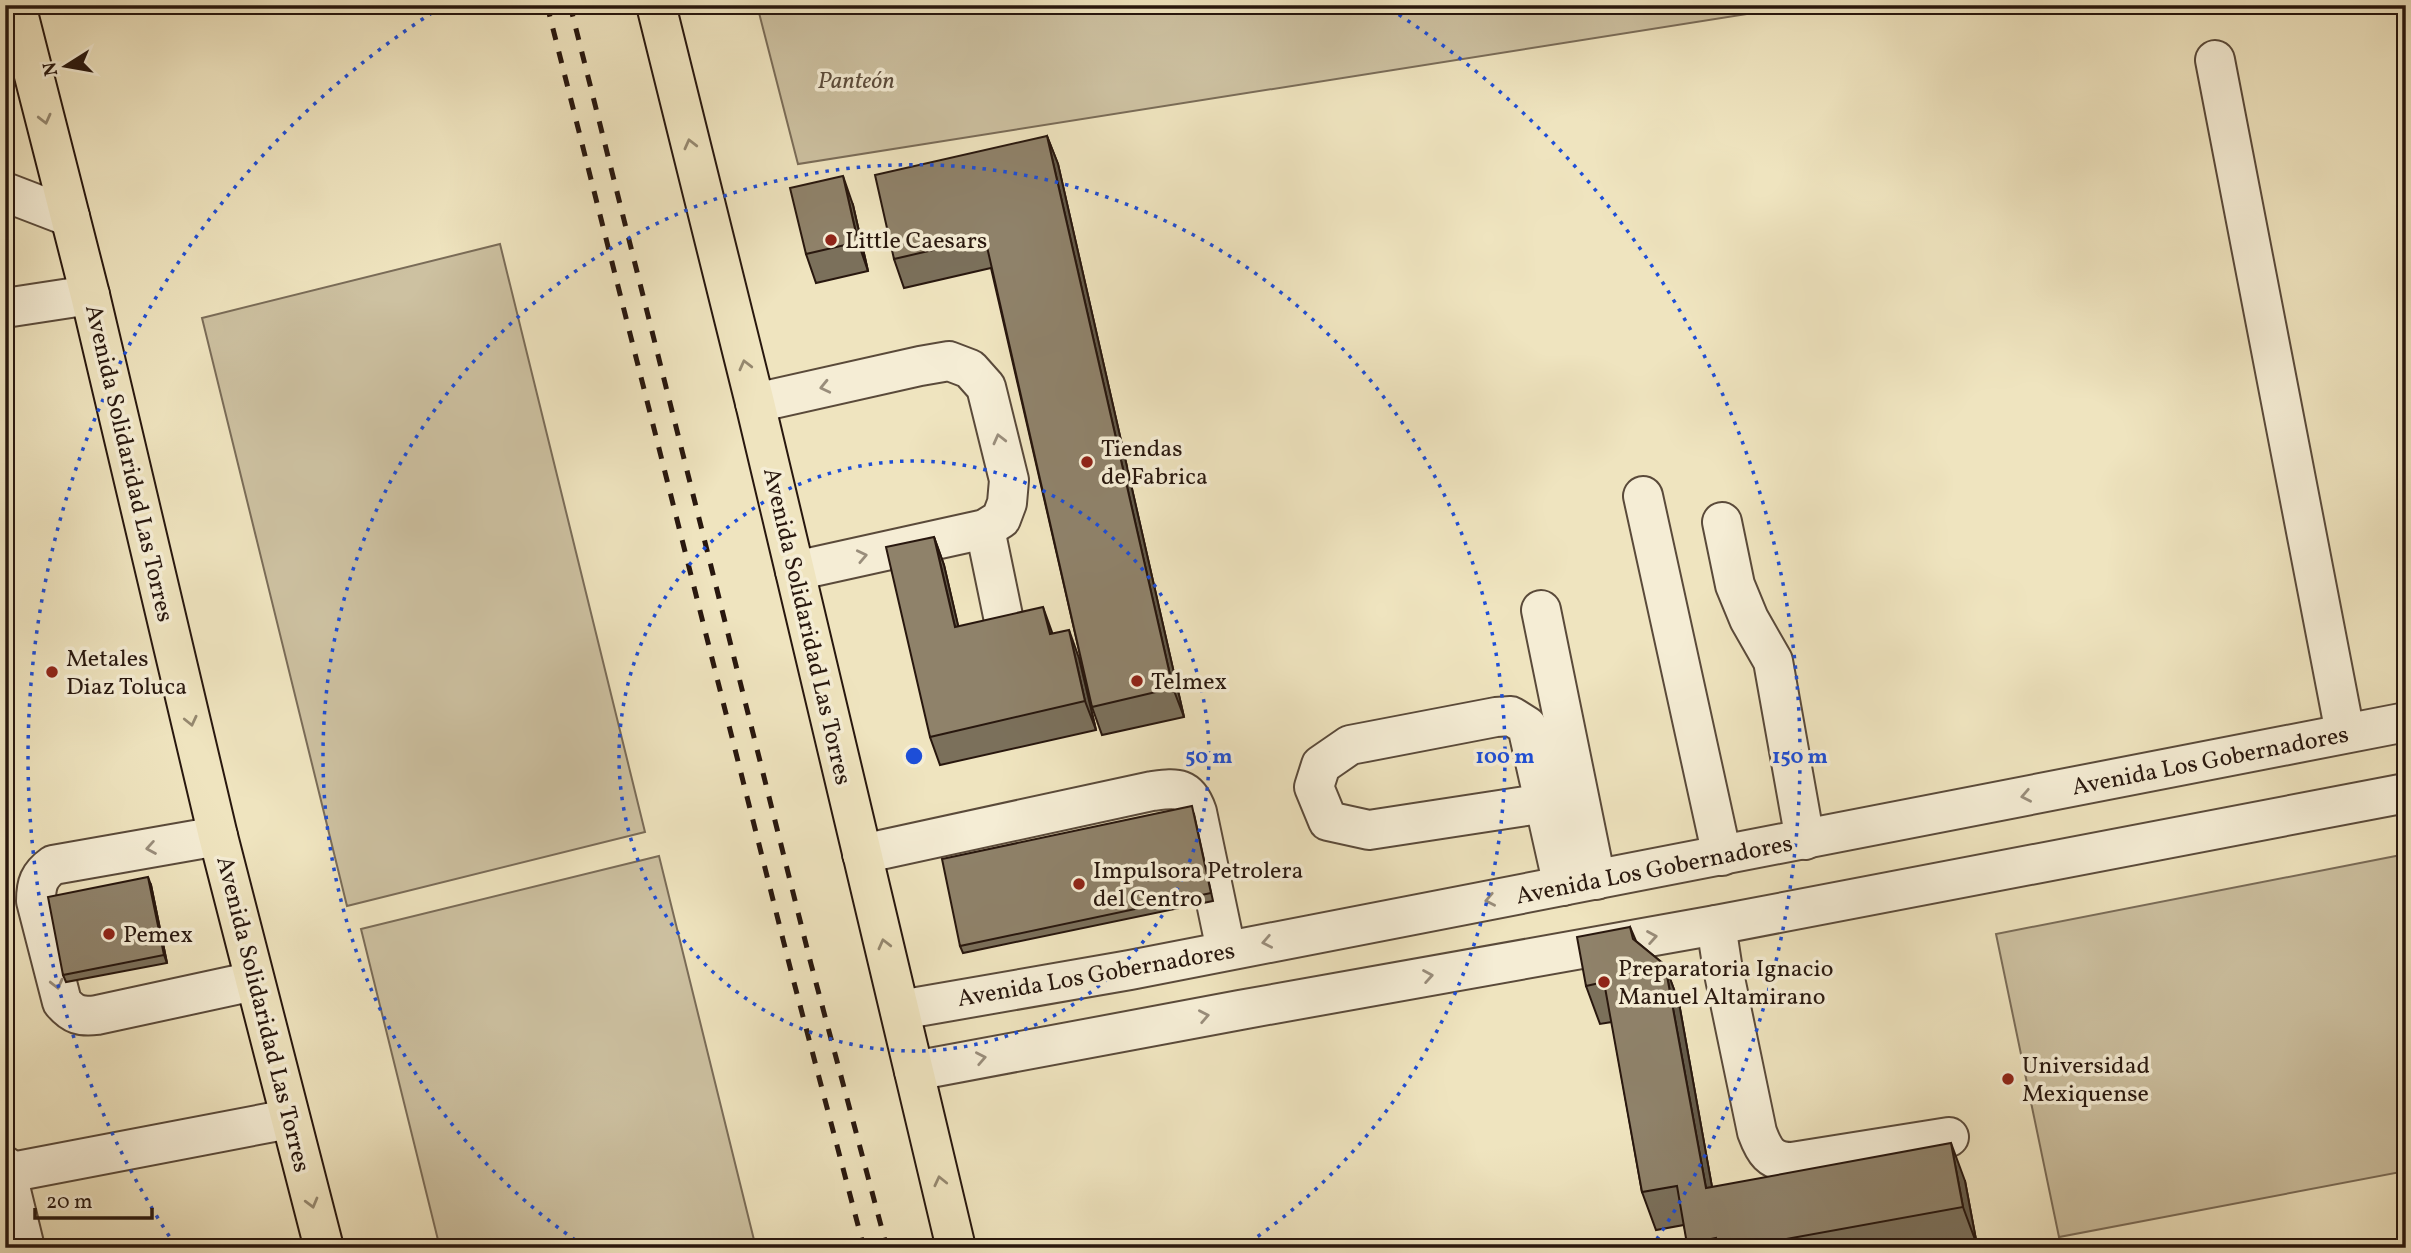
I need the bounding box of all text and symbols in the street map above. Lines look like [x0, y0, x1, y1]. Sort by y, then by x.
north arrow [32, 32, 102, 102]
text: N [37, 59, 65, 78]
park label: Panteón [817, 65, 895, 99]
one-way arrow [37, 113, 51, 125]
one-way arrow [684, 139, 698, 151]
place label: Little Caesars [845, 225, 987, 259]
marker: Little Caesars [823, 232, 839, 248]
street label: Avenida Solidaridad Las Torres [75, 302, 181, 625]
one-way arrow [739, 359, 753, 371]
one-way arrow [819, 378, 831, 393]
place label: Tiendas de Fabrica [1101, 433, 1208, 495]
one-way arrow [993, 434, 1007, 446]
marker: Tiendas de Fabrica [1079, 454, 1095, 470]
street label: Avenida Solidaridad Las Torres [753, 465, 859, 788]
one-way arrow [856, 550, 868, 565]
place label: Metales Diaz Toluca [66, 643, 187, 705]
marker: Metales Diaz Toluca [44, 664, 60, 680]
place label: Telmex [1151, 666, 1227, 700]
marker: Telmex [1129, 673, 1145, 689]
one-way arrow [183, 715, 197, 727]
street label: Avenida Los Gobernadores [2069, 718, 2352, 805]
text: 50 m [1185, 743, 1233, 772]
text: 100 m [1475, 743, 1535, 772]
text: 150 m [1772, 743, 1828, 772]
centre of rings [902, 744, 926, 768]
one-way arrow [2020, 788, 2032, 803]
street label: Avenida Los Gobernadores [1513, 827, 1796, 914]
one-way arrow [145, 840, 157, 855]
street label: Avenida Solidaridad Las Torres [206, 853, 318, 1176]
place label: Impulsora Petrolera del Centro [1093, 855, 1303, 917]
marker: Impulsora Petrolera del Centro [1071, 876, 1087, 892]
one-way arrow [1484, 892, 1496, 907]
place label: Pemex [123, 919, 193, 953]
marker: Pemex [101, 926, 117, 942]
one-way arrow [1646, 930, 1658, 945]
one-way arrow [1261, 934, 1273, 949]
street label: Avenida Los Gobernadores [955, 935, 1238, 1017]
one-way arrow [878, 938, 892, 950]
place label: Preparatoria Ignacio Manuel Altamirano [1618, 953, 1833, 1015]
one-way arrow [1422, 970, 1434, 985]
marker: Preparatoria Ignacio Manuel Altamirano [1596, 974, 1612, 990]
one-way arrow [49, 978, 63, 990]
one-way arrow [1198, 1010, 1210, 1025]
place label: Universidad Mexiquense [2022, 1050, 2150, 1112]
one-way arrow [975, 1052, 987, 1067]
marker: Universidad Mexiquense [2000, 1071, 2016, 1087]
one-way arrow [934, 1175, 948, 1187]
scale bar [35, 1176, 152, 1220]
text: 20 m [46, 1188, 92, 1217]
one-way arrow [304, 1197, 318, 1209]

